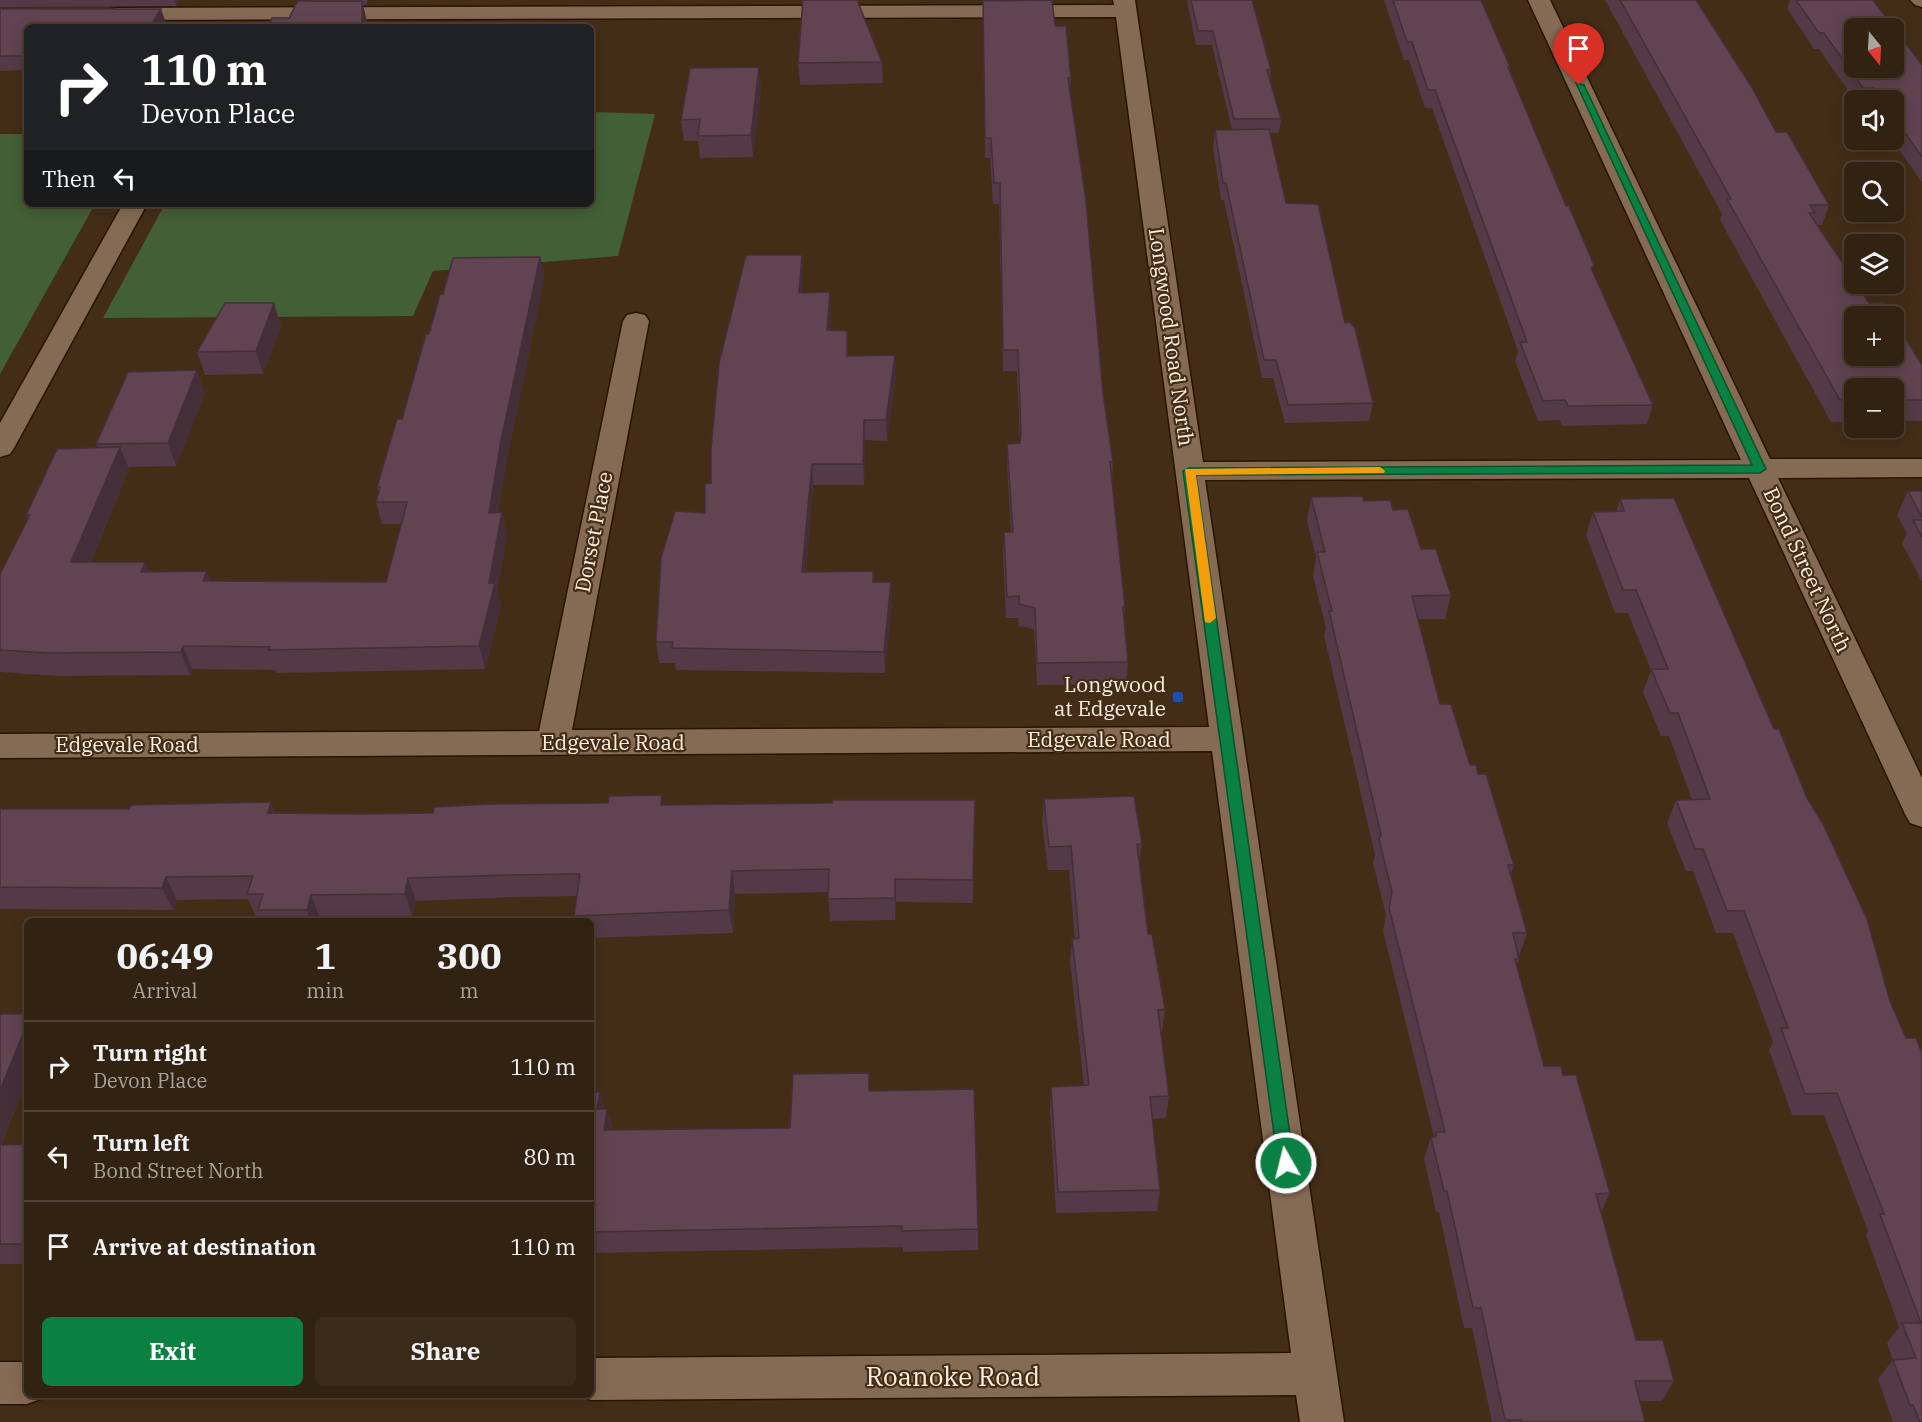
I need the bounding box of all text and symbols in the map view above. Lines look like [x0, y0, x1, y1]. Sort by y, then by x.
north arrow [1844, 18, 1904, 78]
map controls [1844, 18, 1904, 438]
pin [1553, 23, 1604, 85]
icon: arrive [1562, 32, 1595, 65]
text: 110 m [141, 42, 267, 97]
icon: right [42, 48, 120, 126]
button: sound [1844, 90, 1904, 150]
text: Devon Place [141, 95, 295, 130]
icon: left [108, 162, 141, 195]
button: search [1844, 162, 1904, 222]
text: Then [42, 164, 96, 193]
street label: Longwood Road North [1143, 226, 1201, 448]
button: layers [1844, 234, 1904, 294]
button: + [1844, 306, 1904, 366]
button: − [1844, 378, 1904, 438]
street label: Dorset Place [568, 469, 618, 595]
street label: Bond Street North [1757, 483, 1858, 657]
place label: Longwood at Edgevale [1054, 670, 1166, 722]
marker: Longwood at Edgevale [1171, 690, 1185, 704]
street label: Edgevale Road [1027, 725, 1171, 753]
street label: Edgevale Road [541, 728, 685, 756]
street label: Edgevale Road [55, 730, 199, 758]
text: 06:49 [116, 932, 214, 979]
text: 1 [314, 932, 336, 979]
text: 300 [437, 932, 502, 979]
text: Arrival [133, 977, 198, 1004]
text: min [306, 977, 344, 1004]
text: m [460, 977, 479, 1004]
text: Turn right [93, 1038, 207, 1067]
icon: right [42, 1050, 75, 1083]
text: 110 m [510, 1052, 576, 1081]
text: Devon Place [93, 1067, 207, 1094]
text: Turn left [93, 1128, 189, 1157]
position arrow [1254, 1131, 1318, 1195]
icon: left [42, 1140, 75, 1173]
text: 80 m [524, 1142, 576, 1171]
text: Bond Street North [93, 1157, 263, 1184]
icon: arrive [42, 1230, 75, 1263]
text: Arrive at destination [93, 1232, 316, 1261]
text: 110 m [510, 1232, 576, 1261]
button: Exit [42, 1317, 303, 1386]
button: Share [315, 1317, 576, 1386]
street label: Roanoke Road [866, 1359, 1040, 1393]

